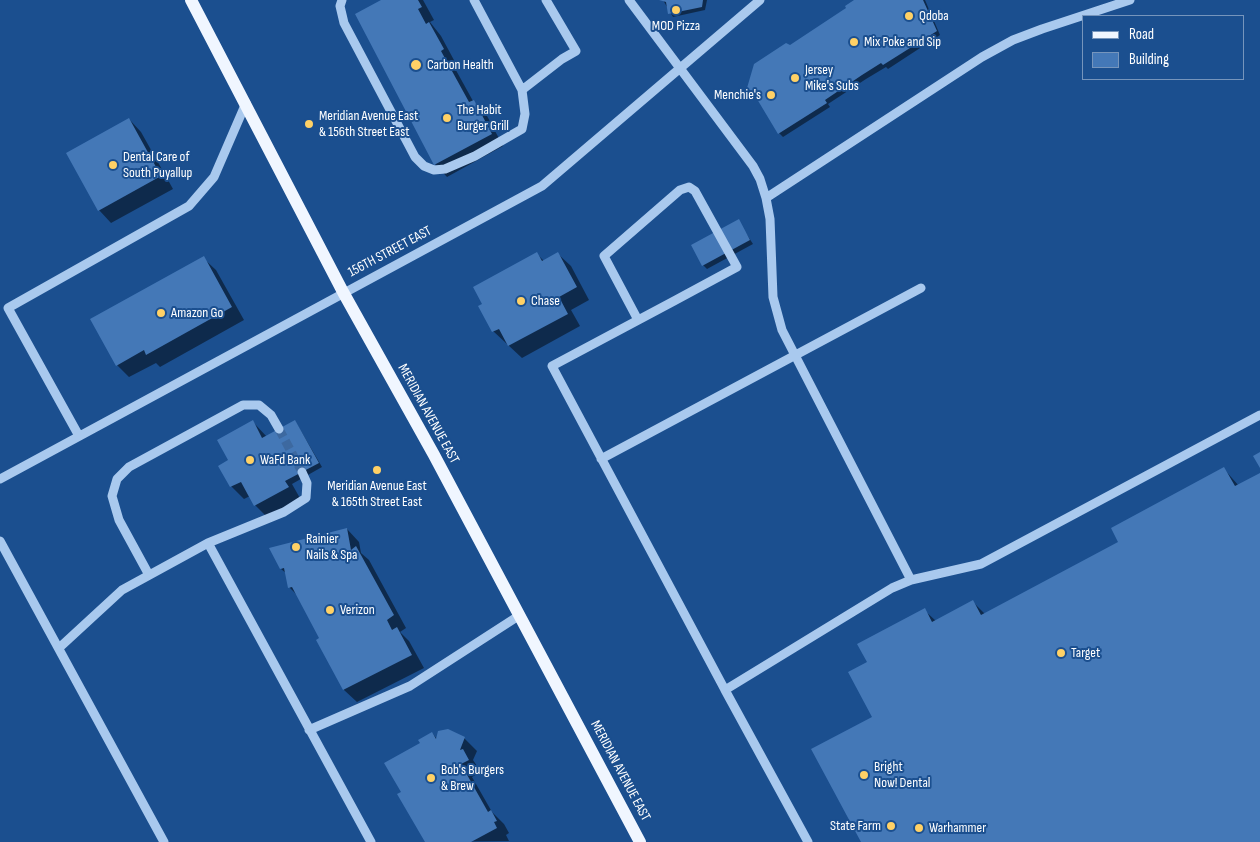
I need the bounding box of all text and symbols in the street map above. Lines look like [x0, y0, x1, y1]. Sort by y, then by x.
marker: MOD Pizza [670, 4, 682, 16]
place label: Qdoba [919, 8, 949, 24]
marker: Qdoba [903, 10, 915, 22]
legend [1082, 15, 1245, 80]
place label: MOD Pizza [652, 18, 700, 34]
text: Road [1129, 25, 1154, 44]
place label: Mix Poke and Sip [864, 34, 941, 50]
marker: Mix Poke and Sip [848, 36, 860, 48]
text: Building [1129, 50, 1169, 69]
place label: Carbon Health [427, 57, 494, 73]
marker: Carbon Health [409, 58, 423, 72]
place label: Jersey Mike's Subs [805, 62, 859, 94]
marker: Jersey Mike's Subs [789, 72, 801, 84]
place label: Menchie's [714, 87, 761, 103]
marker: Menchie's [765, 89, 777, 101]
place label: The Habit Burger Grill [457, 102, 509, 134]
place label: Meridian Avenue East & 156th Street East [319, 108, 418, 140]
marker: The Habit Burger Grill [441, 112, 453, 124]
marker: Meridian Avenue East & 156th Street East [303, 118, 315, 130]
place label: Dental Care of South Puyallup [123, 149, 192, 182]
marker: Dental Care of South Puyallup [107, 159, 119, 171]
street label: 156TH STREET EAST [345, 223, 435, 281]
place label: Chase [531, 293, 560, 309]
marker: Chase [515, 295, 527, 307]
place label: Amazon Go [171, 305, 223, 321]
marker: Amazon Go [155, 307, 167, 319]
street label: MERIDIAN AVENUE EAST [394, 361, 462, 467]
place label: WaFd Bank [260, 452, 310, 468]
marker: WaFd Bank [244, 454, 256, 466]
marker: Meridian Avenue East & 165th Street East [371, 464, 383, 476]
place label: Meridian Avenue East & 165th Street East [327, 478, 427, 511]
place label: Rainier Nails & Spa [306, 531, 357, 564]
marker: Rainier Nails & Spa [290, 541, 302, 553]
place label: Verizon [340, 602, 375, 618]
marker: Verizon [324, 604, 336, 616]
place label: Target [1071, 645, 1100, 661]
marker: Target [1055, 647, 1067, 659]
street label: MERIDIAN AVENUE EAST [586, 718, 654, 824]
place label: Bright Now! Dental [874, 759, 930, 792]
place label: Bob's Burgers & Brew [441, 762, 504, 794]
marker: Bright Now! Dental [858, 769, 870, 781]
marker: Bob's Burgers & Brew [425, 772, 437, 784]
place label: State Farm [830, 818, 881, 834]
marker: State Farm [885, 820, 897, 832]
place label: Warhammer [929, 820, 986, 836]
marker: Warhammer [913, 822, 925, 834]

